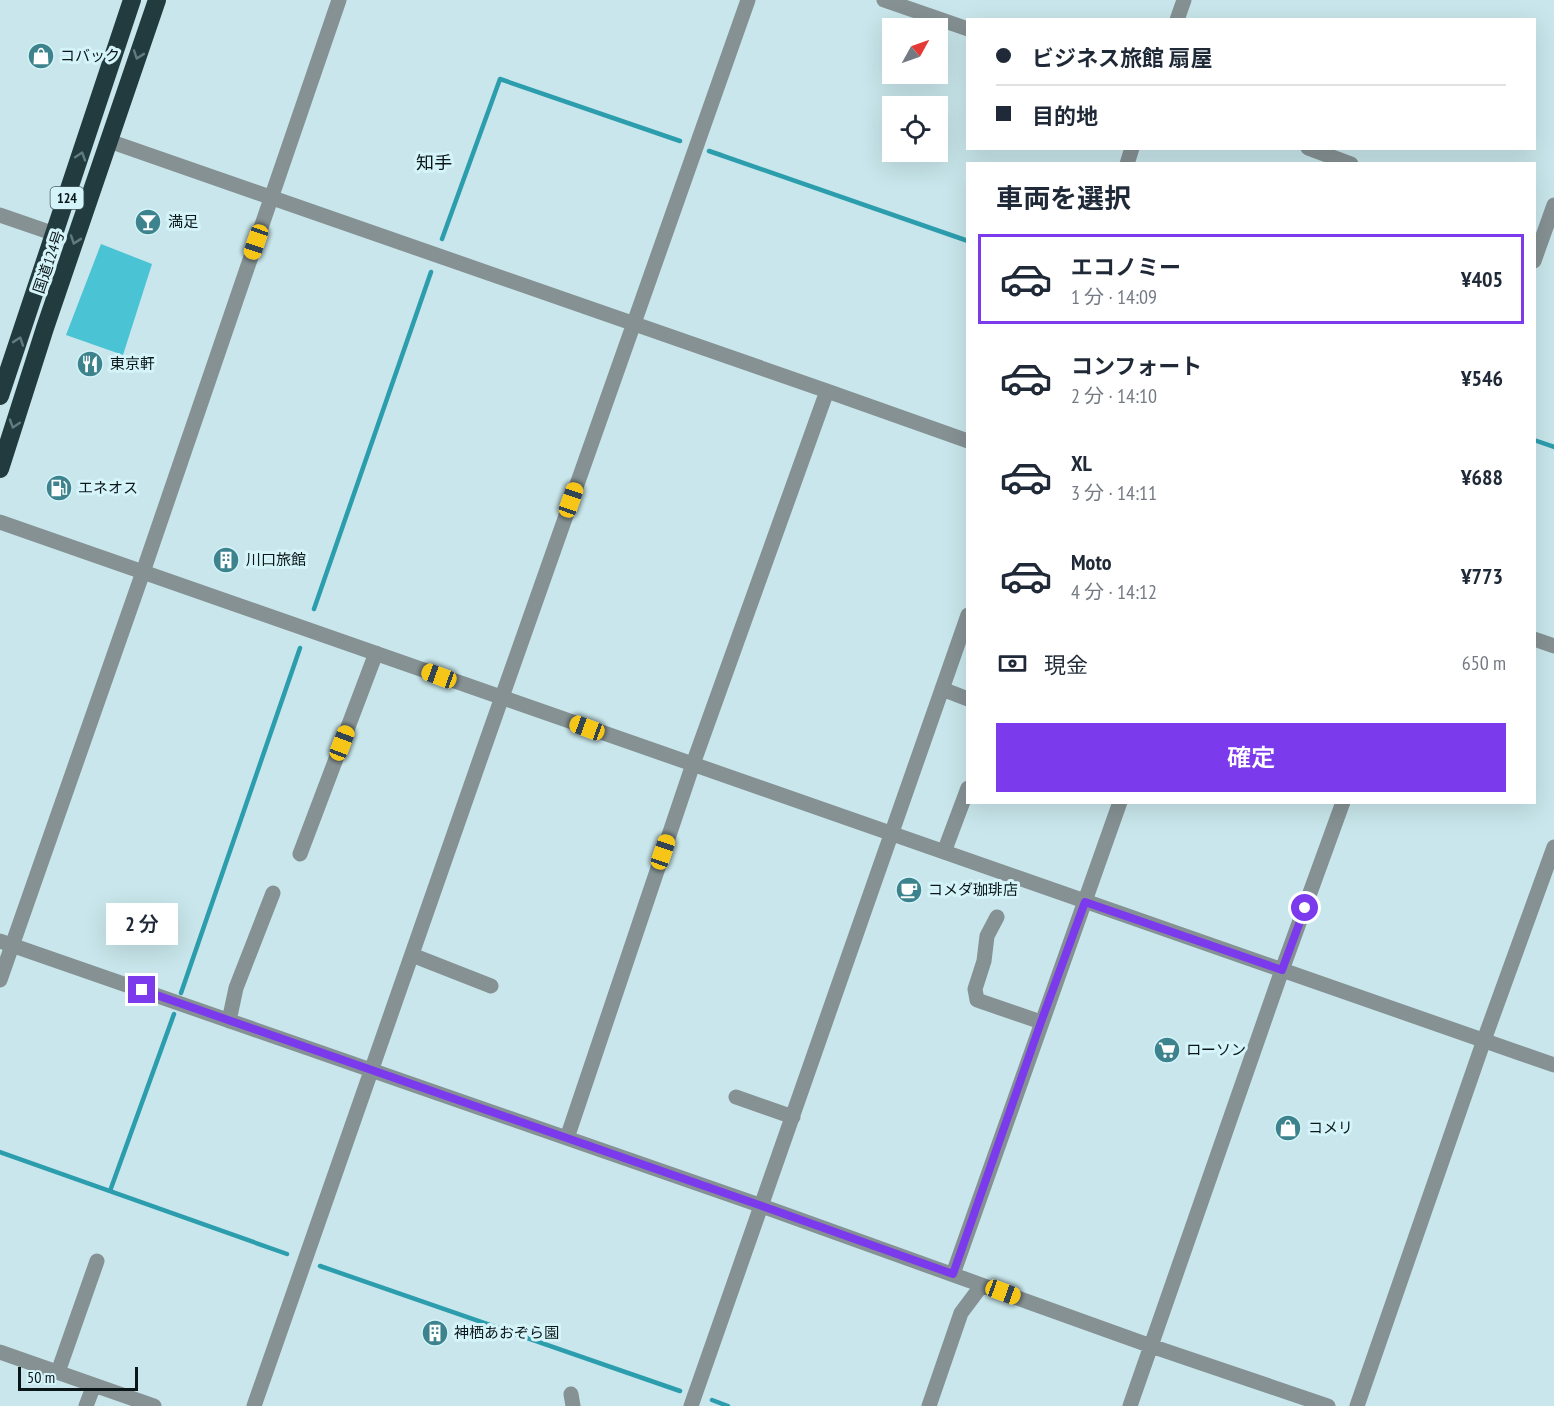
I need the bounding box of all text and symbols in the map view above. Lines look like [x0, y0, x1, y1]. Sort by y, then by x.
north arrow [882, 18, 948, 84]
map controls [882, 18, 948, 162]
shop icon: コバック [26, 41, 56, 71]
text: ビジネス旅館 扇屋 [1032, 44, 1213, 72]
place label: コバック [60, 46, 120, 65]
one-way arrow [133, 49, 146, 60]
button: locate [882, 96, 948, 162]
text: 目的地 [1032, 102, 1098, 130]
one-way arrow [73, 151, 86, 162]
district label: 知手 [416, 151, 452, 174]
text: 車両を選択 [996, 181, 1131, 215]
road number: 124 [50, 187, 84, 209]
bar icon: 満足 [133, 207, 163, 237]
place label: 満足 [168, 212, 198, 231]
car [242, 222, 270, 262]
street label: 国道124号 [29, 228, 68, 296]
one-way arrow [70, 234, 83, 245]
icon: car [999, 252, 1053, 306]
text: エコノミー [1071, 253, 1181, 281]
text: ¥405 [1461, 265, 1503, 293]
text: 1 分 · 14:09 [1071, 284, 1157, 310]
one-way arrow [11, 336, 24, 347]
restaurant icon: 東京軒 [75, 349, 105, 379]
icon: car [999, 351, 1053, 405]
text: コンフォート [1071, 352, 1202, 380]
place label: 東京軒 [110, 354, 155, 373]
text: ¥546 [1461, 364, 1503, 392]
text: 2 分 · 14:10 [1071, 383, 1157, 409]
one-way arrow [9, 418, 22, 429]
text: XL [1071, 449, 1092, 477]
icon: car [999, 450, 1053, 504]
text: ¥688 [1461, 463, 1503, 491]
fuel station icon: エネオス [44, 473, 74, 503]
place label: エネオス [78, 478, 138, 497]
car [557, 480, 585, 520]
text: 3 分 · 14:11 [1071, 480, 1157, 506]
building icon: 川口旅館 [211, 545, 241, 575]
text: Moto [1071, 548, 1112, 576]
icon: car [999, 549, 1053, 603]
place label: 川口旅館 [246, 550, 306, 569]
text: ¥773 [1461, 562, 1503, 590]
text: 4 分 · 14:12 [1071, 579, 1157, 605]
icon: cash [996, 647, 1029, 680]
text: 650 m [1462, 650, 1506, 676]
text: 現金 [1044, 651, 1088, 679]
car [419, 661, 459, 691]
car [567, 713, 607, 743]
car [327, 723, 357, 763]
button: 確定 [996, 723, 1506, 792]
car [649, 832, 677, 872]
cafe icon: コメダ珈琲店 [894, 875, 924, 905]
place label: コメダ珈琲店 [928, 880, 1018, 899]
route start [1291, 894, 1318, 921]
callout: 2 分 [106, 903, 178, 945]
text: 2 分 [125, 911, 159, 937]
route end [128, 976, 155, 1003]
supermarket icon: ローソン [1152, 1035, 1182, 1065]
place label: ローソン [1186, 1040, 1246, 1059]
shop icon: コメリ [1273, 1113, 1303, 1143]
place label: コメリ [1308, 1118, 1353, 1137]
car [983, 1277, 1023, 1307]
building icon: 神栖あおぞら園 [420, 1318, 450, 1348]
place label: 神栖あおぞら園 [454, 1323, 559, 1342]
scale bar [18, 1364, 138, 1392]
text: 50 m [27, 1367, 55, 1387]

